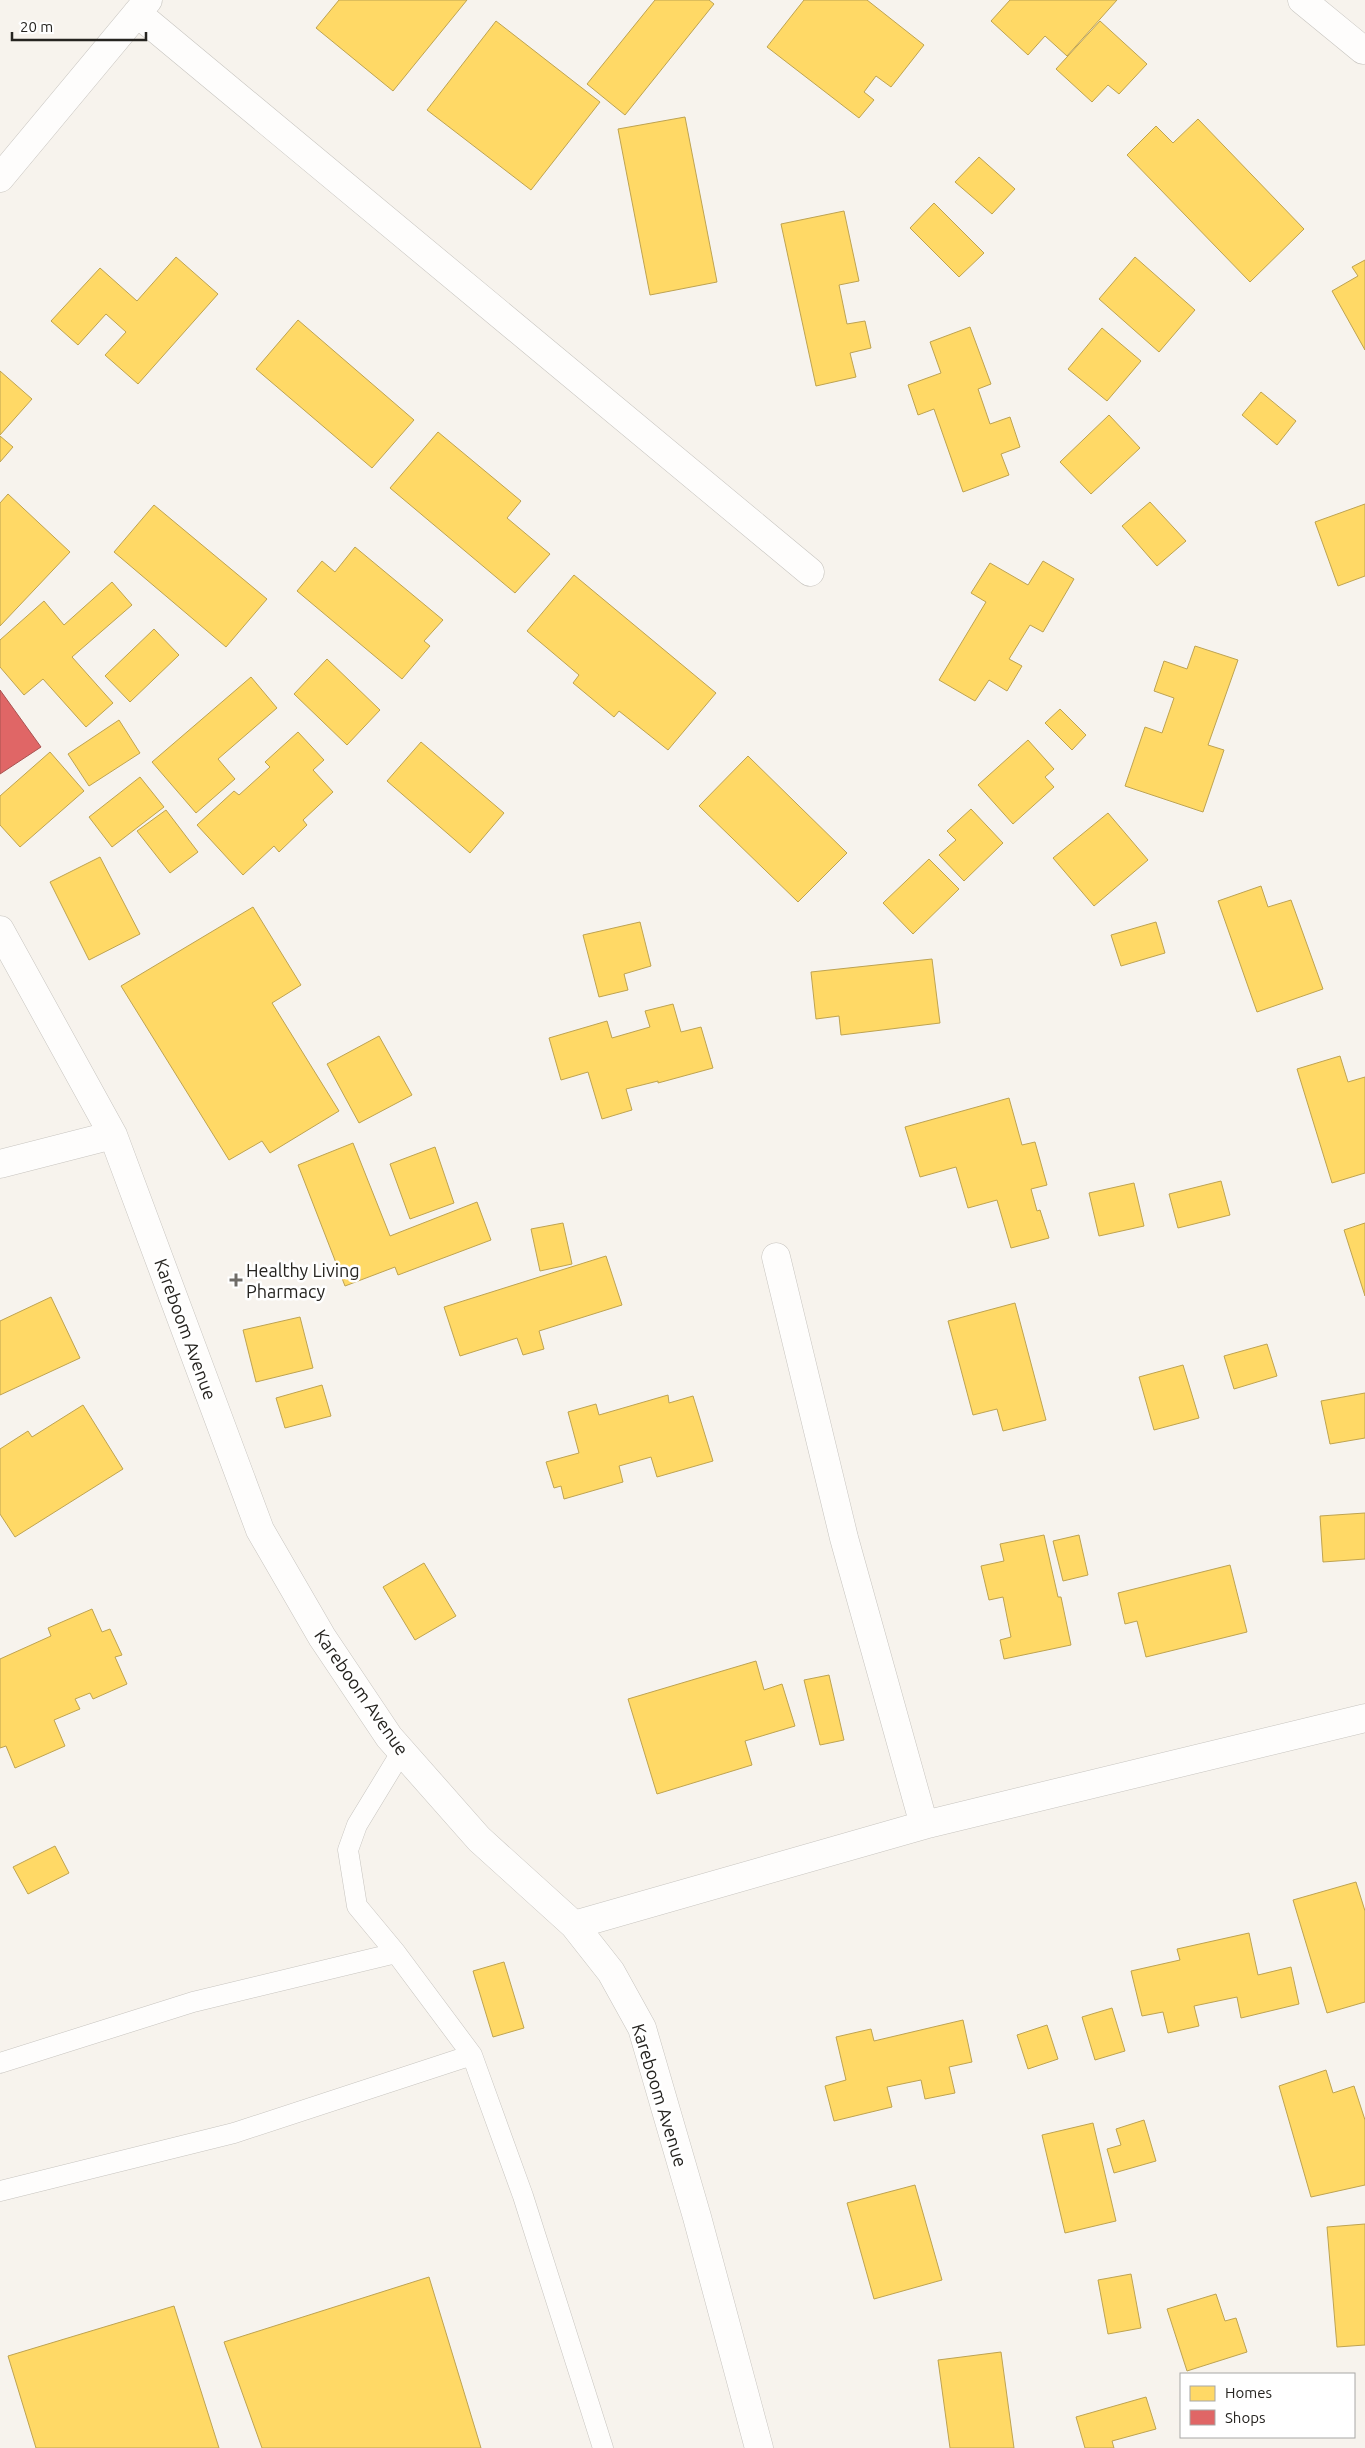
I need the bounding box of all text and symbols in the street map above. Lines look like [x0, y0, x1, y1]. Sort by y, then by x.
scale bar [12, 10, 146, 42]
text: 20 m [20, 18, 53, 35]
street label: Kareboom Avenue [151, 1256, 221, 1402]
place label: Healthy Living Pharmacy [246, 1260, 360, 1301]
marker: Healthy Living Pharmacy [230, 1274, 242, 1286]
street label: Kareboom Avenue [311, 1625, 413, 1759]
street label: Kareboom Avenue [629, 2021, 691, 2169]
legend [1180, 2373, 1355, 2438]
text: Homes [1225, 2384, 1272, 2401]
text: Shops [1225, 2409, 1266, 2426]

